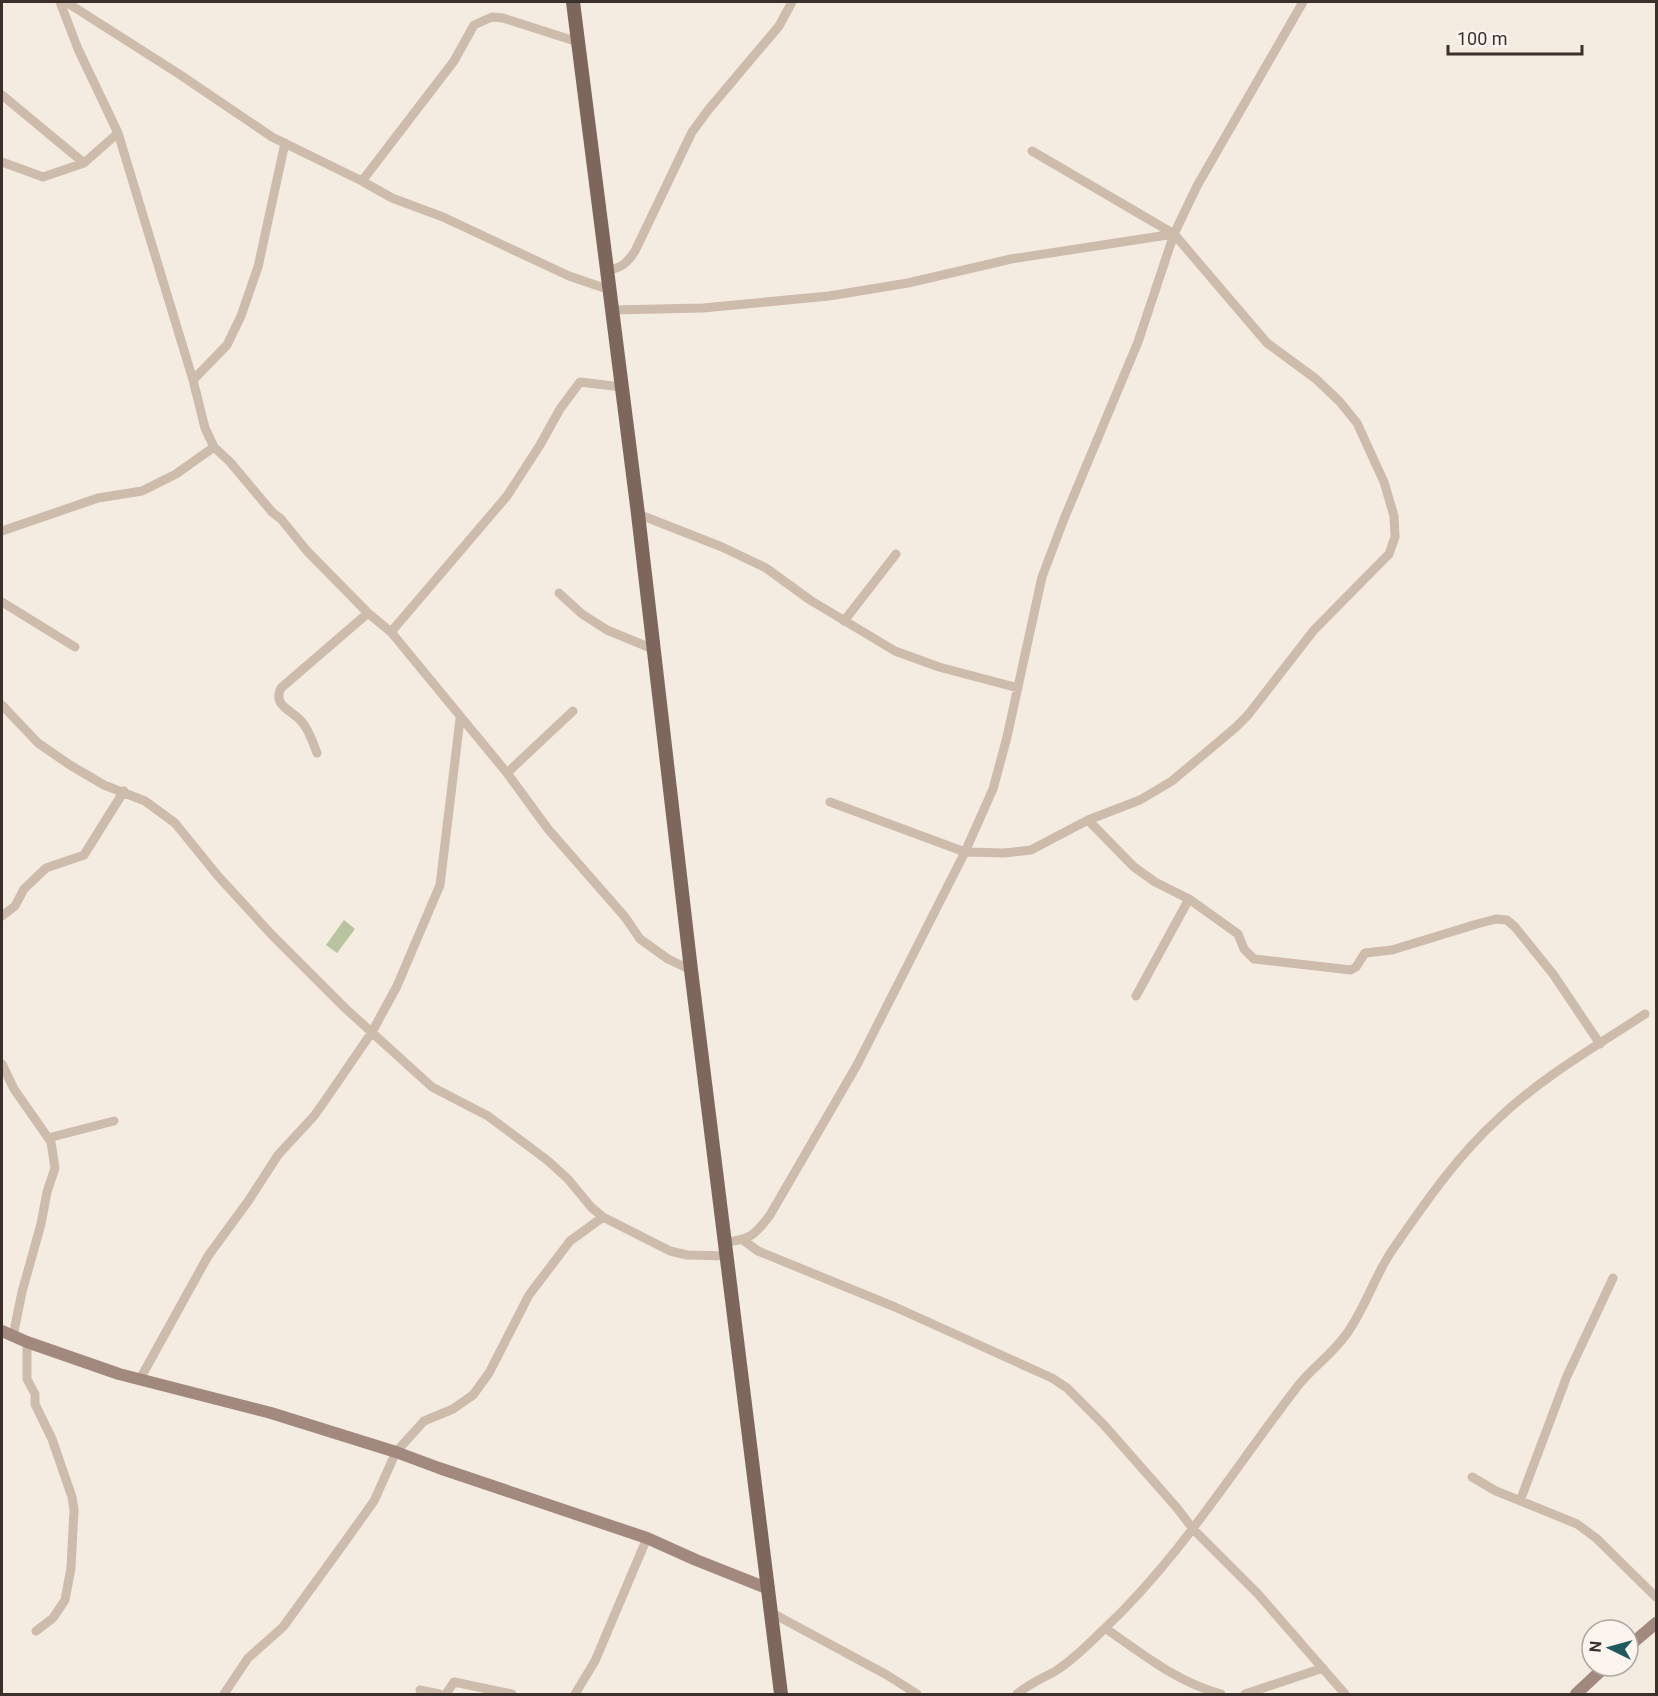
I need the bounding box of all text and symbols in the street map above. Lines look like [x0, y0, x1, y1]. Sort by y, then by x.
scale bar [1448, 18, 1582, 56]
text: 100 m [1457, 28, 1508, 49]
north arrow [1580, 1618, 1640, 1678]
text: N [1586, 1640, 1606, 1653]

